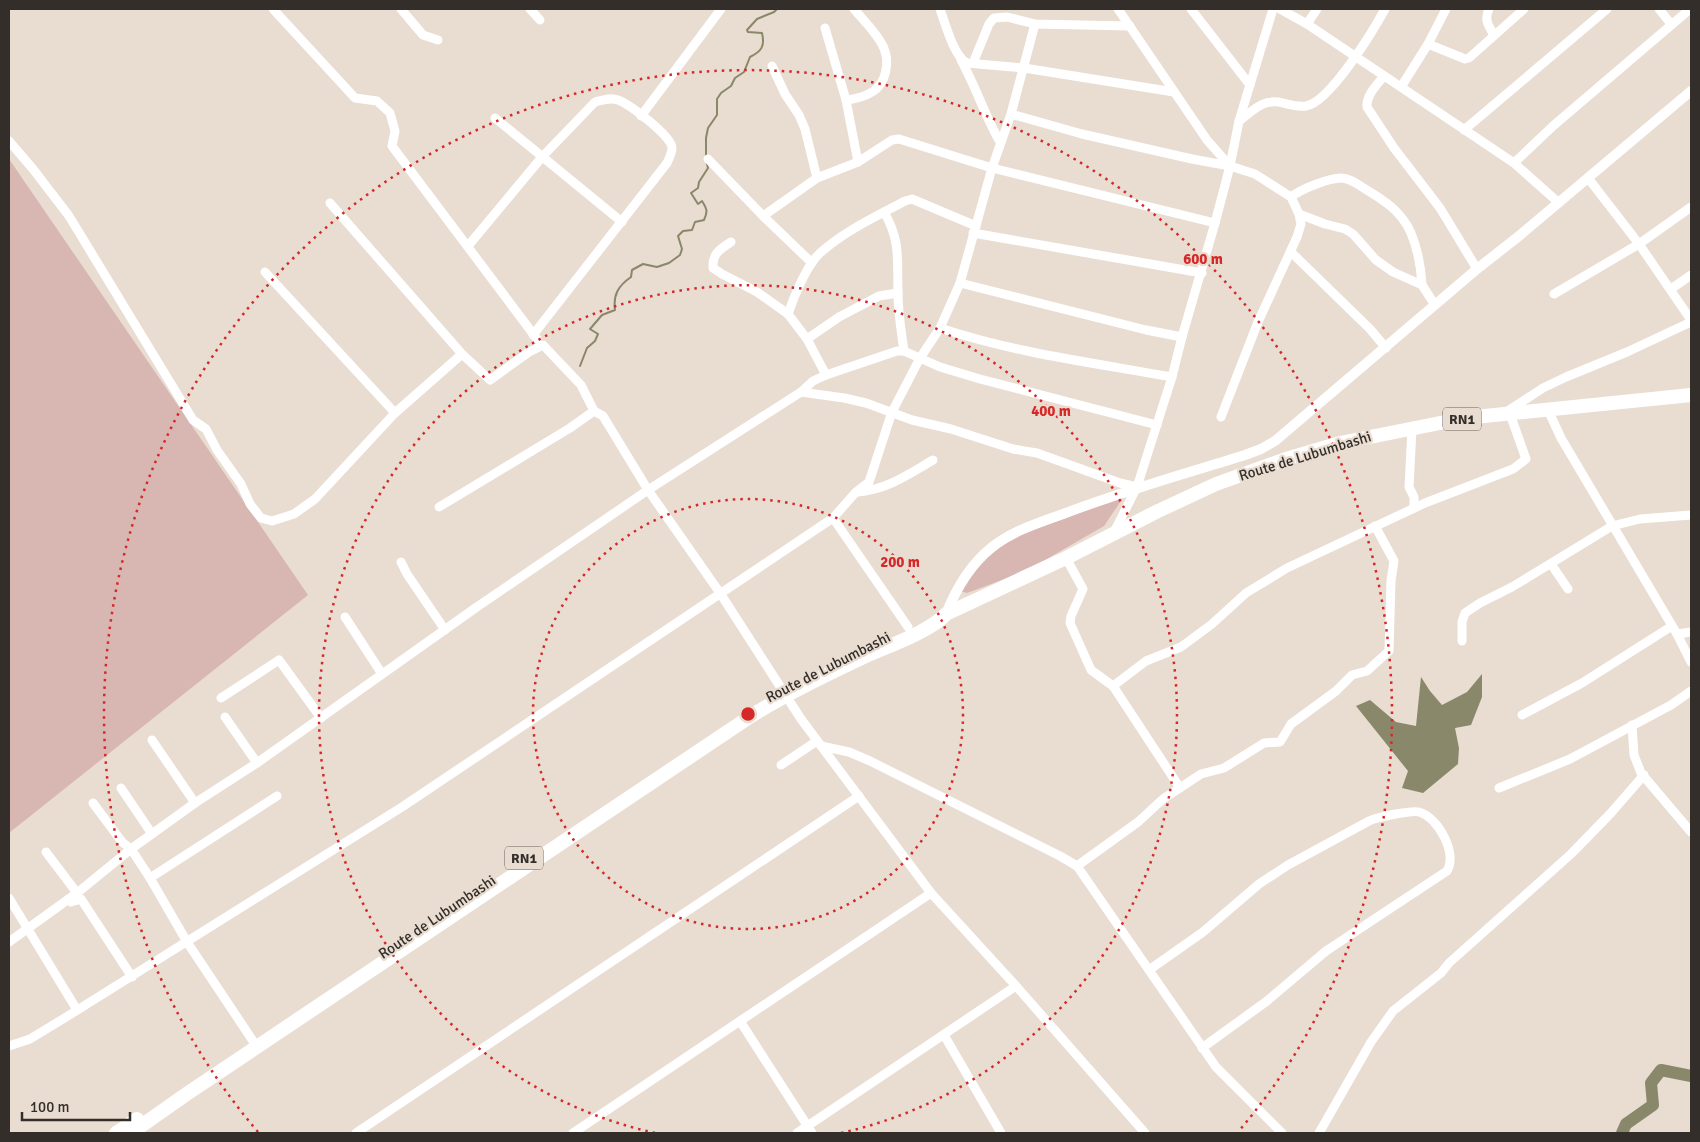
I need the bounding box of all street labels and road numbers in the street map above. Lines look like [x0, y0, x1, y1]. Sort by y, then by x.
road number: RN1 [1443, 408, 1481, 430]
street label: Route de Lubumbashi [1237, 427, 1373, 485]
street label: Route de Lubumbashi [763, 628, 893, 706]
road number: RN1 [505, 846, 543, 870]
street label: Route de Lubumbashi [375, 871, 499, 963]

